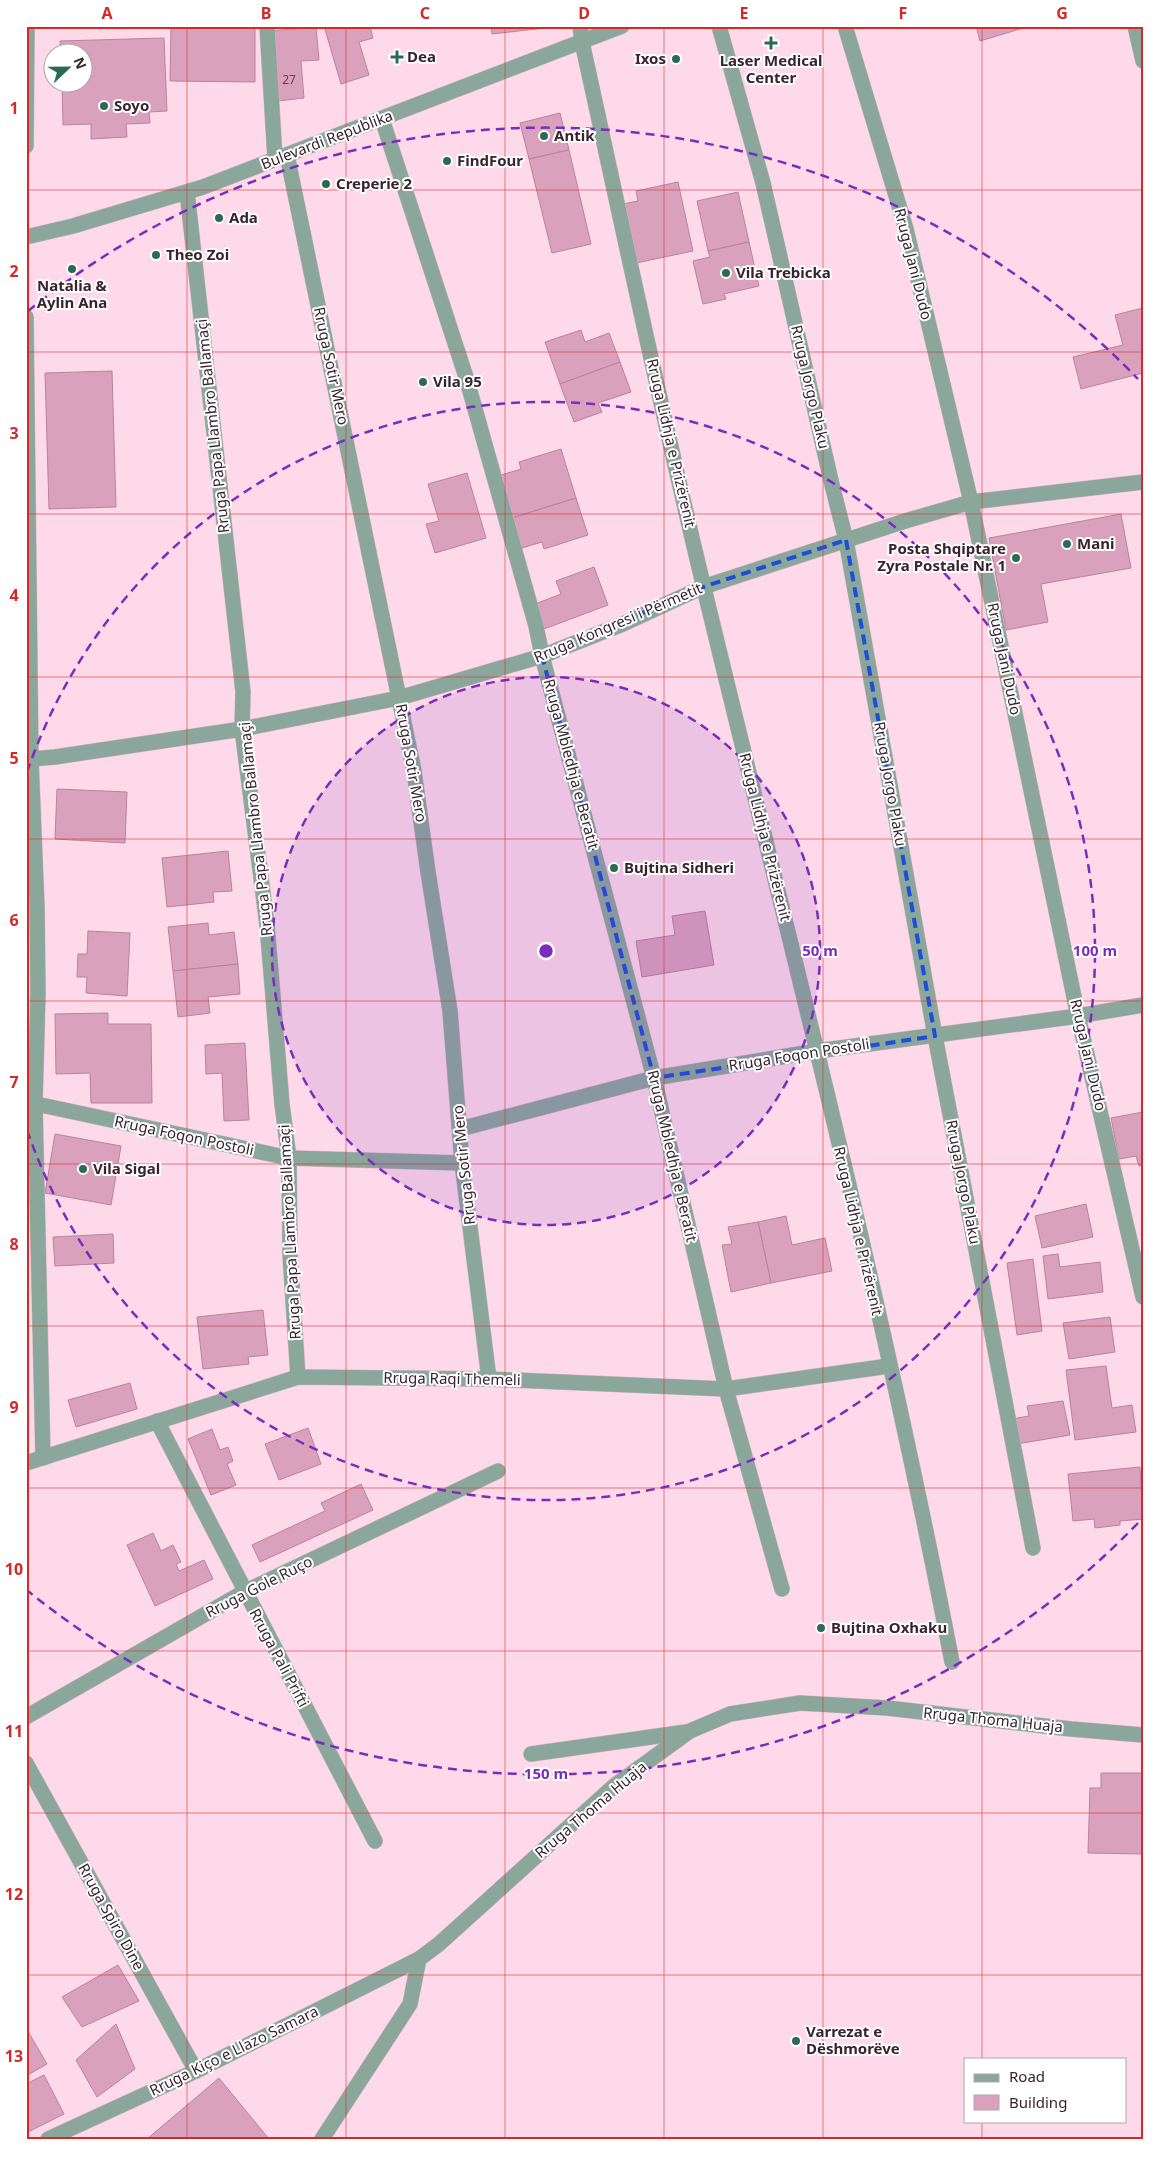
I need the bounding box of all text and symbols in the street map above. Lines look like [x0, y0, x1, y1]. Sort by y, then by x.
text: A [101, 2, 113, 24]
text: B [261, 2, 271, 24]
text: C [420, 2, 430, 24]
text: D [578, 2, 590, 24]
text: E [740, 2, 749, 24]
text: F [899, 2, 907, 24]
text: G [1056, 2, 1068, 24]
marker: Laser Medical Center [764, 36, 778, 50]
north arrow [42, 42, 92, 92]
place label: Dea [407, 46, 436, 66]
place label: Ixos [635, 48, 666, 68]
place label: Laser Medical Center [720, 50, 822, 87]
marker: Dea [391, 51, 403, 63]
marker: Ixos [670, 53, 682, 65]
text: N [70, 54, 91, 72]
house number: 27 [282, 71, 296, 88]
place label: Soyo [114, 95, 149, 115]
text: 1 [9, 97, 19, 119]
marker: Soyo [98, 100, 110, 112]
street label: Bulevardi Republika [258, 105, 395, 173]
place label: Antik [554, 125, 595, 145]
marker: Antik [538, 130, 550, 142]
place label: FindFour [457, 150, 523, 170]
marker: FindFour [441, 155, 453, 167]
place label: Creperie 2 [336, 173, 412, 193]
marker: Creperie 2 [320, 178, 332, 190]
street label: Rruga Jani Dudo [890, 206, 938, 322]
place label: Ada [229, 207, 258, 227]
marker: Ada [213, 212, 225, 224]
place label: Theo Zoi [166, 244, 229, 264]
marker: Theo Zoi [150, 249, 162, 261]
text: 2 [9, 260, 19, 282]
place label: Vila Trebicka [736, 262, 831, 282]
marker: Natalia & Aylin Ana [66, 263, 78, 275]
marker: Vila Trebicka [720, 267, 732, 279]
place label: Natalia & Aylin Ana [37, 275, 108, 312]
street label: Rruga Sotir Mero [310, 305, 354, 427]
street label: Rruga Papa Llambro Ballamaçi [191, 318, 233, 534]
street label: Rruga Jorgo Plaku [787, 323, 835, 451]
street label: Rruga Lidhja e Prizërenit [643, 356, 701, 530]
place label: Vila 95 [433, 371, 482, 391]
marker: Vila 95 [417, 376, 429, 388]
text: 3 [9, 422, 19, 444]
place label: Mani [1077, 533, 1114, 553]
place label: Posta Shqiptare Zyra Postale Nr. 1 [877, 538, 1006, 575]
marker: Mani [1061, 538, 1073, 550]
marker: Posta Shqiptare Zyra Postale Nr. 1 [1010, 552, 1022, 564]
street label: Rruga Kongresi i Përmetit [530, 577, 705, 667]
text: 4 [9, 584, 19, 606]
street label: Rruga Jani Dudo [983, 601, 1027, 717]
street label: Rruga Mbledhja e Beratit [540, 676, 605, 852]
street label: Rruga Sotir Mero [392, 702, 432, 824]
street label: Rruga Jorgo Plaku [870, 720, 912, 848]
street label: Rruga Papa Llambro Ballamaçi [234, 721, 276, 937]
text: 5 [9, 747, 19, 769]
street label: Rruga Lidhja e Prizërenit [735, 751, 797, 924]
place label: Bujtina Sidheri [624, 857, 734, 877]
marker: Bujtina Sidheri [608, 862, 620, 874]
text: 6 [9, 909, 19, 931]
text: 50 m [802, 940, 838, 960]
text: 100 m [1073, 940, 1117, 960]
centre of rings [537, 942, 555, 960]
street label: Rruga Jani Dudo [1066, 997, 1112, 1113]
street label: Rruga Foqon Postoli [727, 1033, 871, 1075]
street label: Rruga Mbledhja e Beratit [643, 1068, 703, 1244]
text: 7 [9, 1071, 19, 1093]
street label: Rruga Sotir Mero [447, 1104, 479, 1226]
street label: Rruga Foqon Postoli [113, 1110, 256, 1160]
street label: Rruga Jorgo Plaku [942, 1118, 986, 1246]
street label: Rruga Papa Llambro Ballamaçi [273, 1124, 305, 1340]
street label: Rruga Lidhja e Prizërenit [830, 1144, 888, 1318]
place label: Vila Sigal [93, 1158, 160, 1178]
marker: Vila Sigal [77, 1163, 89, 1175]
text: 8 [9, 1233, 19, 1255]
street label: Rruga Raqi Themeli [383, 1367, 521, 1389]
text: 9 [9, 1396, 19, 1418]
street label: Rruga Gole Ruço [202, 1551, 315, 1622]
text: 10 [5, 1558, 23, 1580]
street label: Rruga Pali Prifti [245, 1605, 314, 1710]
place label: Bujtina Oxhaku [831, 1617, 947, 1637]
marker: Bujtina Oxhaku [815, 1622, 827, 1634]
street label: Rruga Thoma Huaja [922, 1702, 1064, 1736]
text: 11 [5, 1720, 23, 1742]
street label: Rruga Thoma Huaja [530, 1756, 651, 1862]
text: 150 m [524, 1763, 568, 1783]
street label: Rruga Spiro Dine [74, 1860, 149, 1973]
text: 12 [5, 1883, 23, 1905]
street label: Rruga Kiço e Llazo Samara [146, 2000, 321, 2100]
place label: Varrezat e Dëshmorëve [806, 2021, 900, 2058]
marker: Varrezat e Dëshmorëve [790, 2035, 802, 2047]
text: 13 [5, 2045, 23, 2067]
legend [964, 2058, 1126, 2122]
text: Road [1009, 2066, 1045, 2086]
text: Building [1009, 2092, 1067, 2112]

